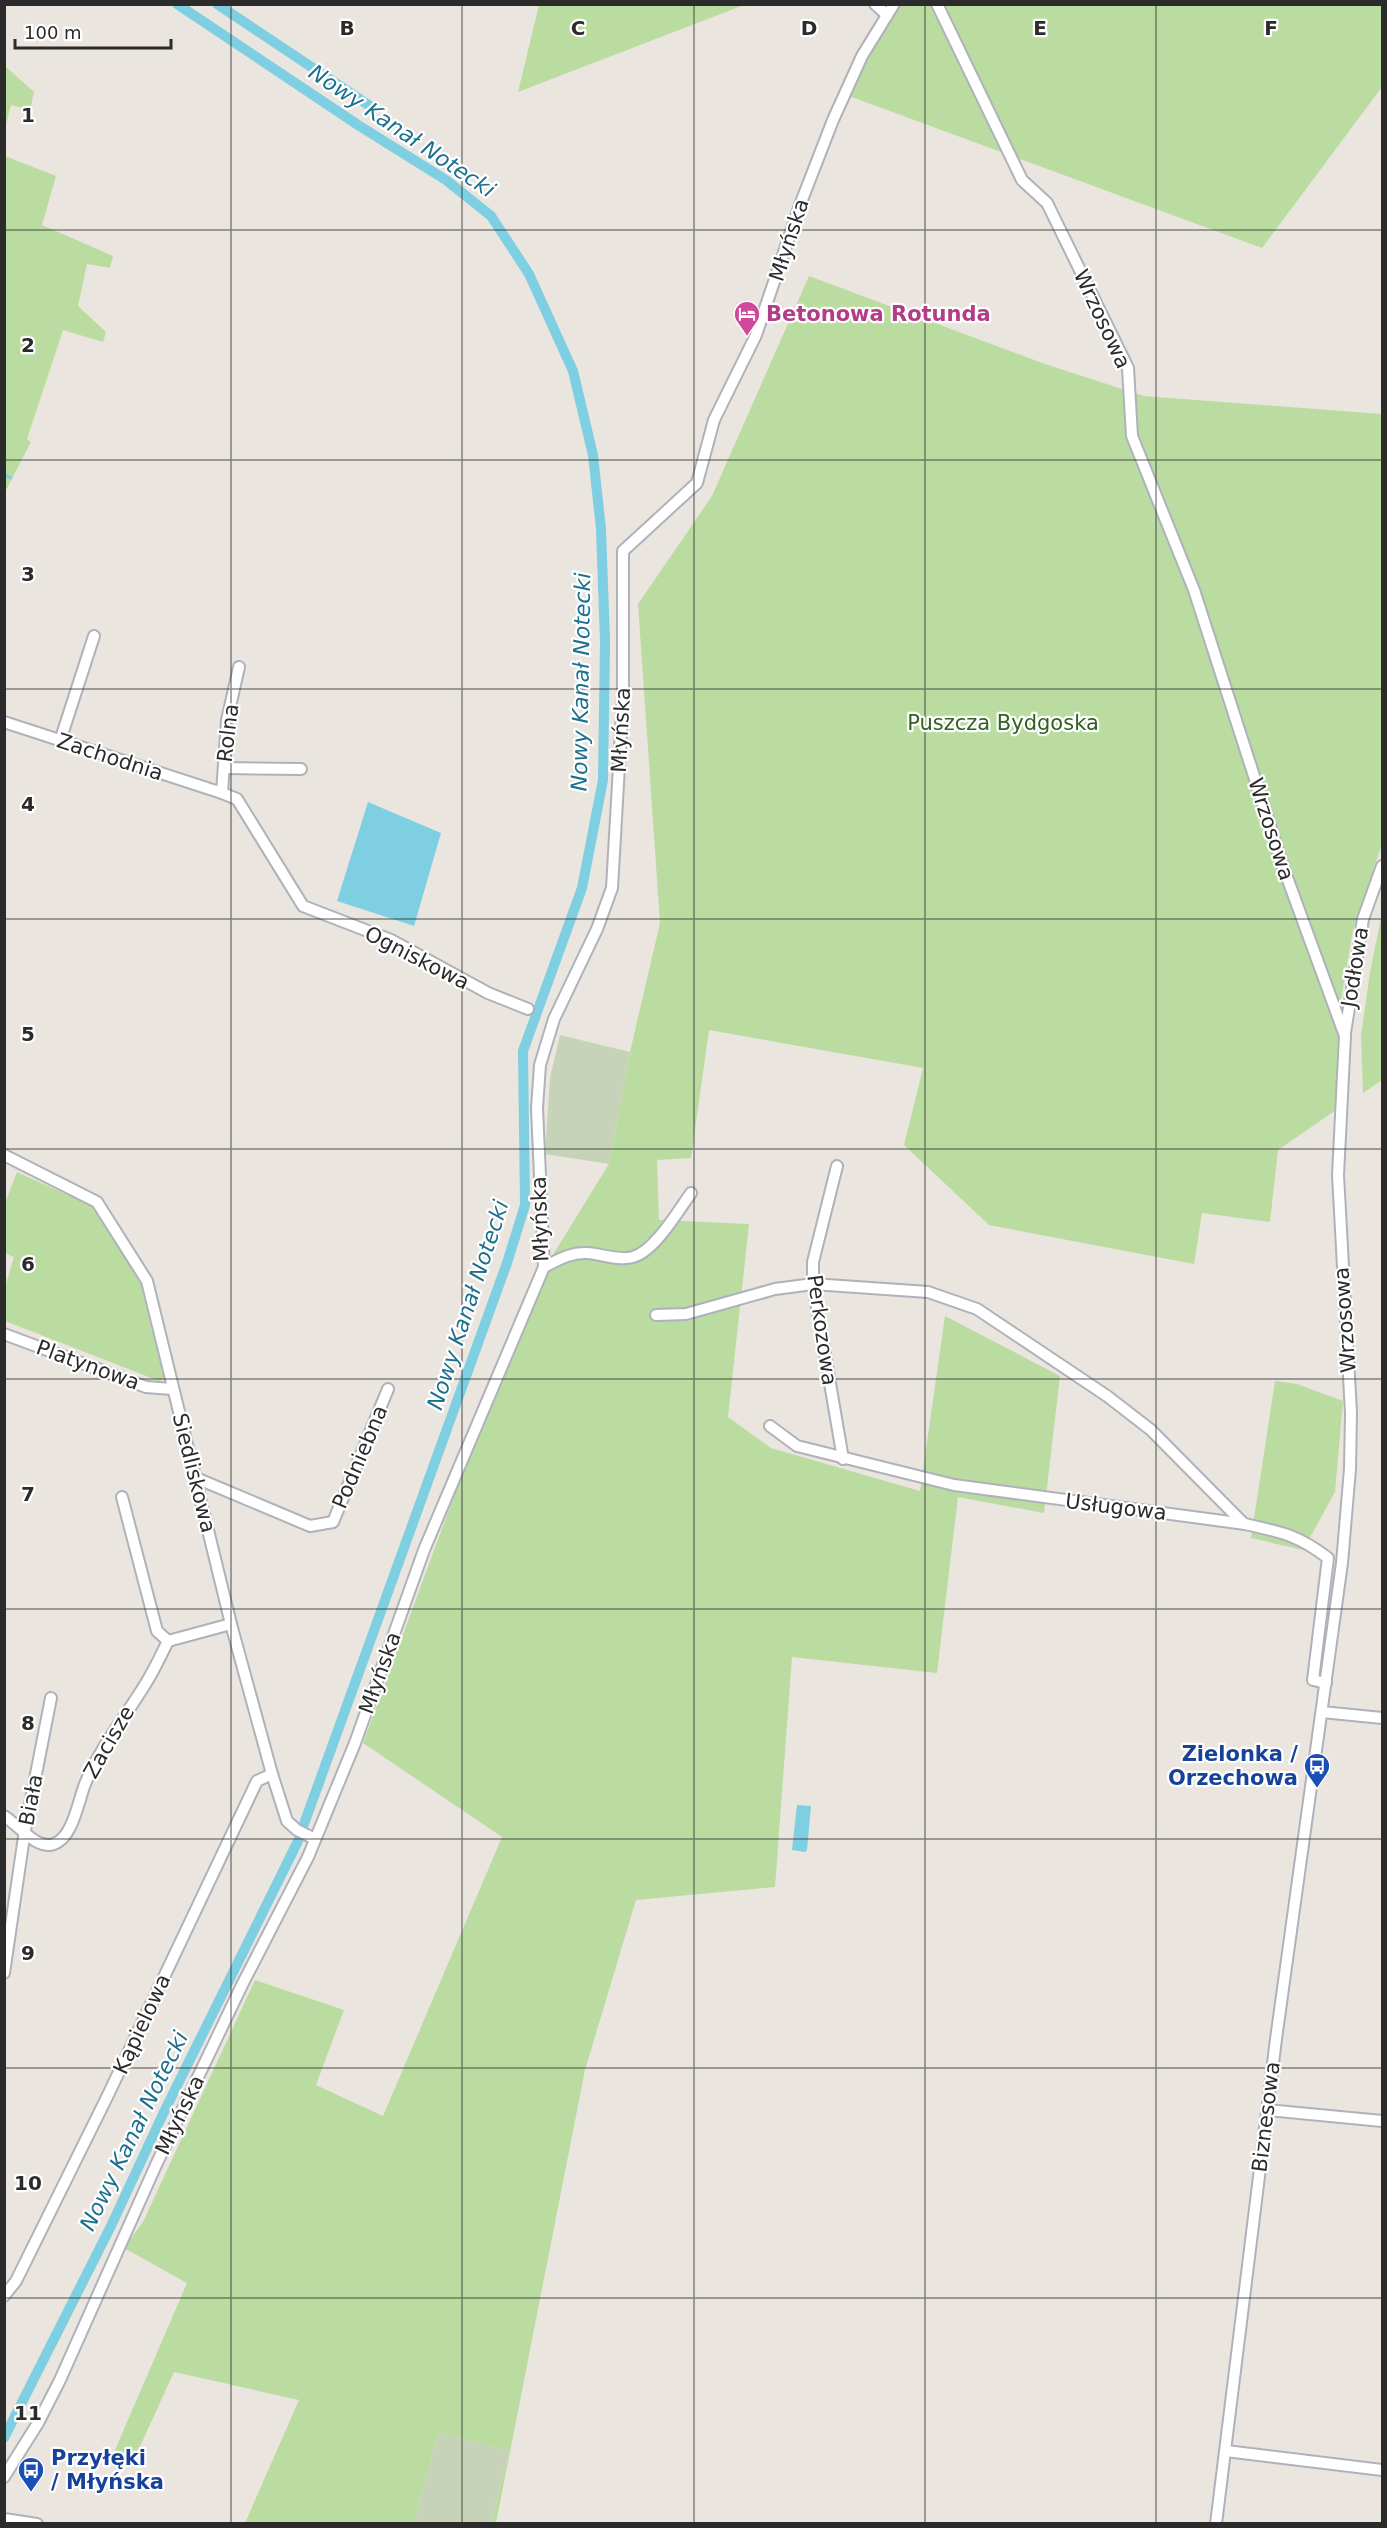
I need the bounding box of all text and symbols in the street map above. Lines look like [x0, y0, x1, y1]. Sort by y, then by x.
scale bar [15, 12, 171, 50]
text: B [339, 16, 355, 40]
text: C [571, 16, 585, 40]
text: D [801, 16, 817, 40]
text: E [1033, 16, 1047, 40]
text: F [1264, 16, 1278, 40]
text: 100 m [24, 22, 82, 43]
water label: Nowy Kanał Notecki [304, 59, 500, 203]
text: 1 [21, 103, 35, 127]
street label: Młyńska [764, 196, 814, 284]
street label: Wrzosowa [1069, 266, 1135, 372]
hotel icon: Betonowa Rotunda [732, 299, 762, 337]
place label: Betonowa Rotunda [766, 302, 991, 326]
text: 2 [21, 333, 35, 357]
text: 3 [21, 562, 35, 586]
water label: Nowy Kanał Notecki [567, 572, 595, 792]
street label: Młyńska [607, 687, 635, 773]
street label: Rolna [213, 702, 243, 764]
park label: Puszcza Bydgoska [907, 711, 1099, 735]
street label: Zachodnia [54, 729, 166, 785]
street label: Wrzosowa [1243, 775, 1299, 883]
text: 4 [21, 792, 35, 816]
street label: Ogniskowa [361, 921, 473, 995]
street label: Jodłowa [1336, 925, 1373, 1011]
text: 5 [21, 1022, 35, 1046]
street label: Młyńska [527, 1176, 553, 1262]
water label: Nowy Kanał Notecki [422, 1197, 514, 1413]
text: 6 [21, 1252, 35, 1276]
street label: Wrzosowa [1329, 1266, 1361, 1374]
street label: Perkozowa [802, 1273, 842, 1387]
street label: Platynowa [33, 1335, 143, 1395]
street label: Podniebna [328, 1402, 392, 1512]
street label: Siedliskowa [168, 1411, 220, 1535]
text: 7 [21, 1482, 35, 1506]
street label: Usługowa [1064, 1489, 1168, 1525]
street label: Młyńska [354, 1629, 406, 1717]
street label: Zacisze [79, 1702, 139, 1782]
text: 8 [21, 1711, 35, 1735]
place label: Zielonka / Orzechowa [1168, 1742, 1298, 1790]
bus stop icon: Zielonka / Orzechowa [1302, 1751, 1332, 1789]
street label: Biała [14, 1772, 48, 1828]
text: 9 [21, 1941, 35, 1965]
street label: Kąpielowa [108, 1970, 176, 2078]
water label: Nowy Kanał Notecki [75, 2027, 193, 2235]
street label: Biznesowa [1247, 2060, 1285, 2174]
street label: Młyńska [150, 2071, 210, 2159]
text: 10 [14, 2171, 42, 2195]
text: 11 [14, 2401, 42, 2425]
place label: Przyłęki / Młyńska [51, 2446, 164, 2494]
bus stop icon: Przyłęki / Młyńska [16, 2455, 46, 2493]

